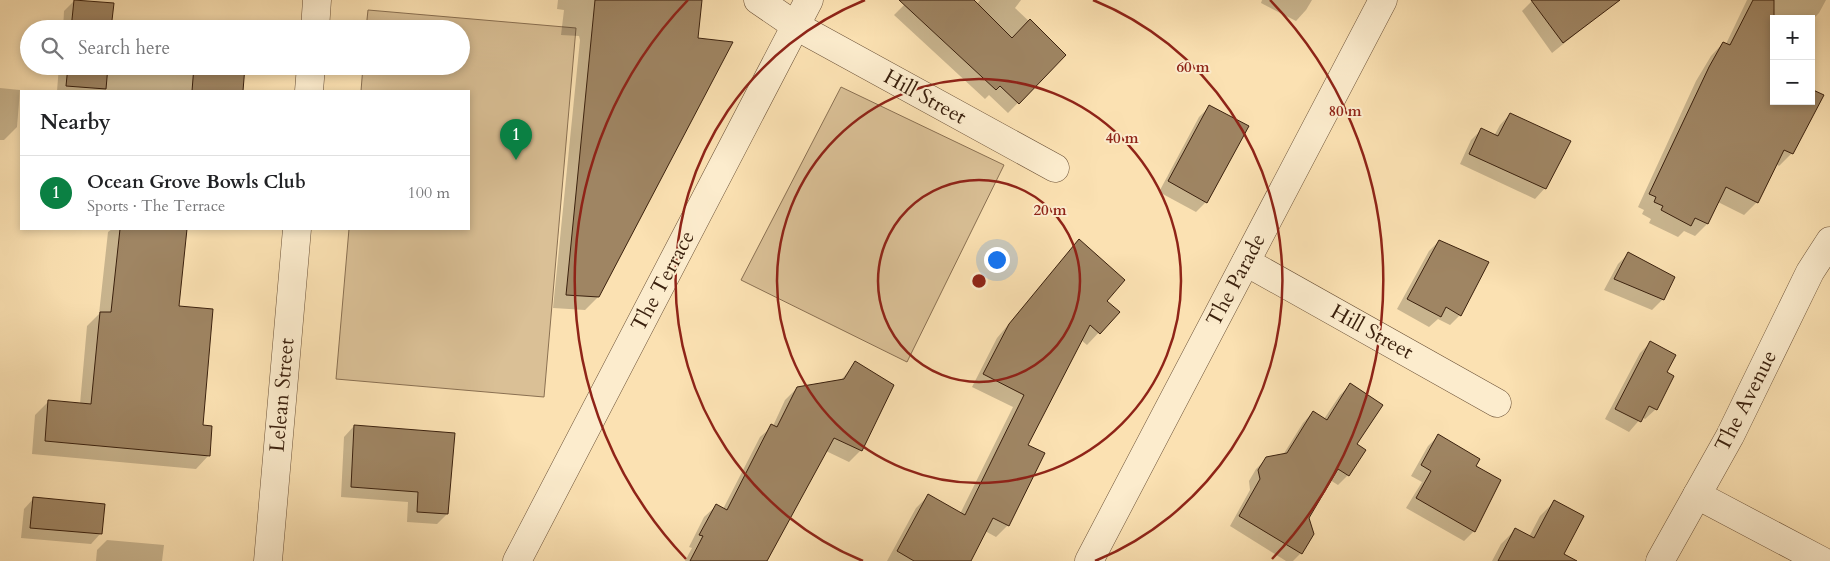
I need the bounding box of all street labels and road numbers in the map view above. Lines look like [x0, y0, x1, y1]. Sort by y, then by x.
street label: Hill Street [878, 62, 972, 132]
street label: The Terrace [624, 225, 702, 337]
street label: The Parade [1199, 229, 1273, 331]
street label: Hill Street [1325, 297, 1419, 367]
street label: Lelean Street [263, 336, 301, 453]
street label: The Avenue [1708, 345, 1784, 457]

